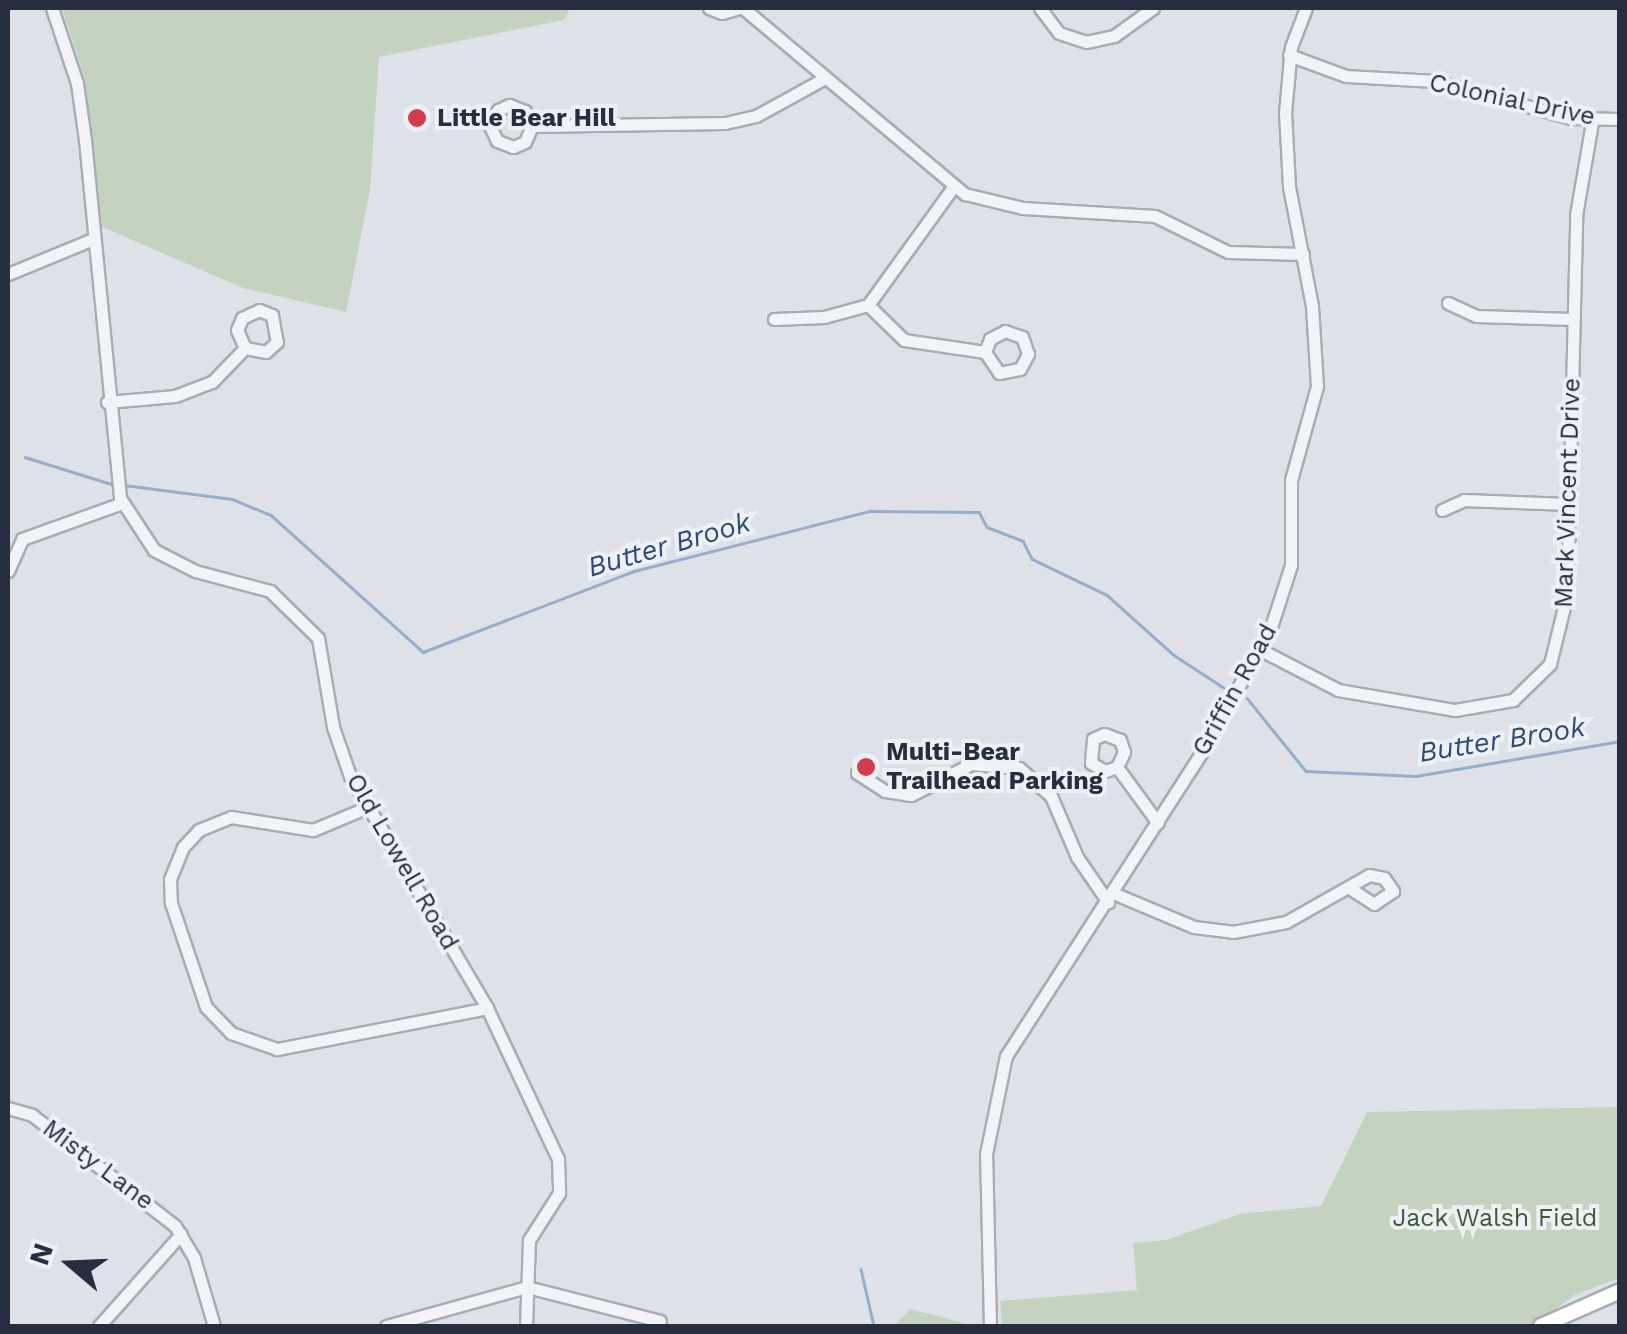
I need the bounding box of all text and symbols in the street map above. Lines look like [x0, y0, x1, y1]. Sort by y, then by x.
street label: Colonial Drive [1426, 68, 1598, 132]
place label: Little Bear Hill [437, 103, 616, 133]
marker: Little Bear Hill [406, 107, 428, 129]
street label: Mark Vincent Drive [1549, 377, 1587, 609]
water label: Butter Brook [583, 506, 755, 584]
street label: Griffin Road [1186, 619, 1284, 761]
water label: Butter Brook [1416, 710, 1588, 770]
place label: Multi-Bear Trailhead Parking [886, 738, 1103, 797]
marker: Multi-Bear Trailhead Parking [855, 756, 877, 778]
street label: Old Lowell Road [339, 768, 465, 956]
street label: Misty Lane [36, 1113, 160, 1217]
park label: Jack Walsh Field [1392, 1203, 1598, 1233]
north arrow [20, 1214, 120, 1314]
text: N [22, 1239, 60, 1269]

